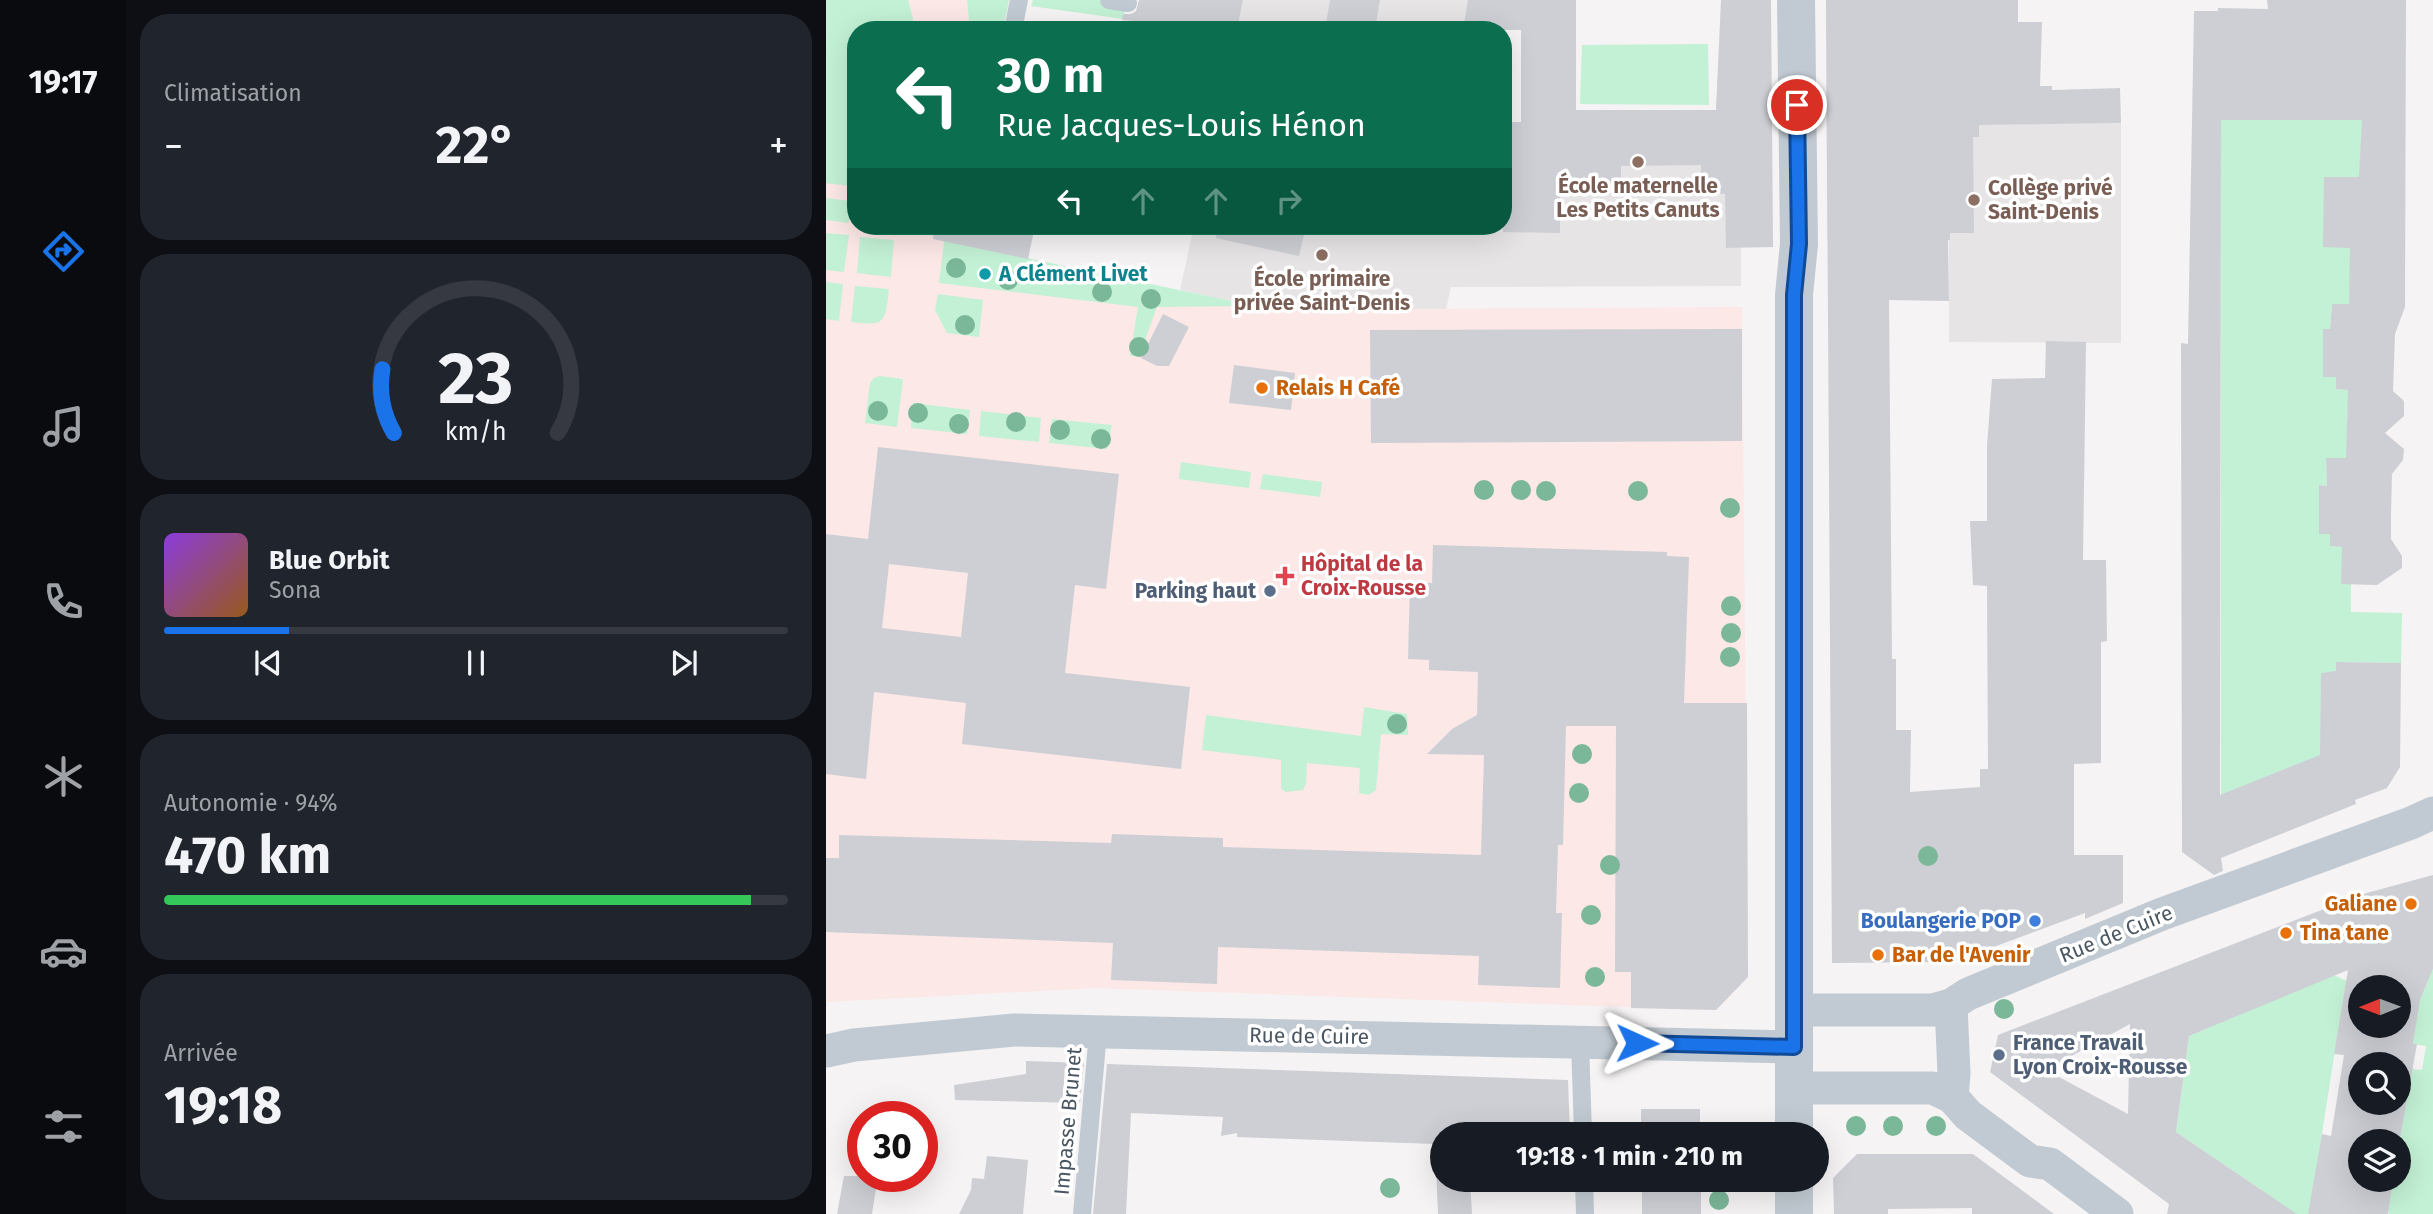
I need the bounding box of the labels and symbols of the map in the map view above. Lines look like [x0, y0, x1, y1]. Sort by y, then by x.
pin [1767, 75, 1827, 135]
marker: École maternelle Les Petits Canuts [1630, 154, 1646, 170]
place label: École maternelle Les Petits Canuts [1556, 172, 1720, 223]
place label: Collège privé Saint-Denis [1988, 175, 2113, 225]
marker: Collège privé Saint-Denis [1966, 192, 1982, 208]
marker: École primaire privée Saint-Denis [1314, 247, 1330, 263]
place label: A Clément Livet [998, 261, 1148, 287]
place label: École primaire privée Saint-Denis [1234, 265, 1410, 316]
marker: A Clément Livet [977, 266, 993, 282]
place label: Relais H Café [1276, 375, 1401, 401]
marker: Relais H Café [1254, 380, 1270, 396]
place label: Hôpital de la Croix-Rousse [1301, 551, 1426, 601]
marker: Hôpital de la Croix-Rousse [1275, 566, 1295, 586]
place label: Parking haut [1135, 578, 1257, 604]
marker: Parking haut [1262, 583, 1278, 599]
place label: Galiane [2325, 891, 2397, 917]
marker: Galiane [2403, 896, 2419, 912]
street label: Rue de Cuire [2056, 899, 2176, 969]
place label: Boulangerie POP [1861, 908, 2021, 934]
marker: Boulangerie POP [2027, 913, 2043, 929]
place label: Tina tane [2300, 920, 2389, 946]
marker: Tina tane [2278, 925, 2294, 941]
place label: Bar de l'Avenir [1892, 942, 2031, 968]
marker: Bar de l'Avenir [1870, 947, 1886, 963]
north arrow [2348, 975, 2412, 1038]
position arrow [1600, 1006, 1674, 1080]
street label: Rue de Cuire [1249, 1022, 1369, 1050]
place label: France Travail Lyon Croix-Rousse [2013, 1030, 2188, 1080]
street label: Impasse Brunet [1049, 1045, 1087, 1196]
marker: France Travail Lyon Croix-Rousse [1991, 1047, 2007, 1063]
speed limit sign: 30 [847, 1101, 938, 1192]

